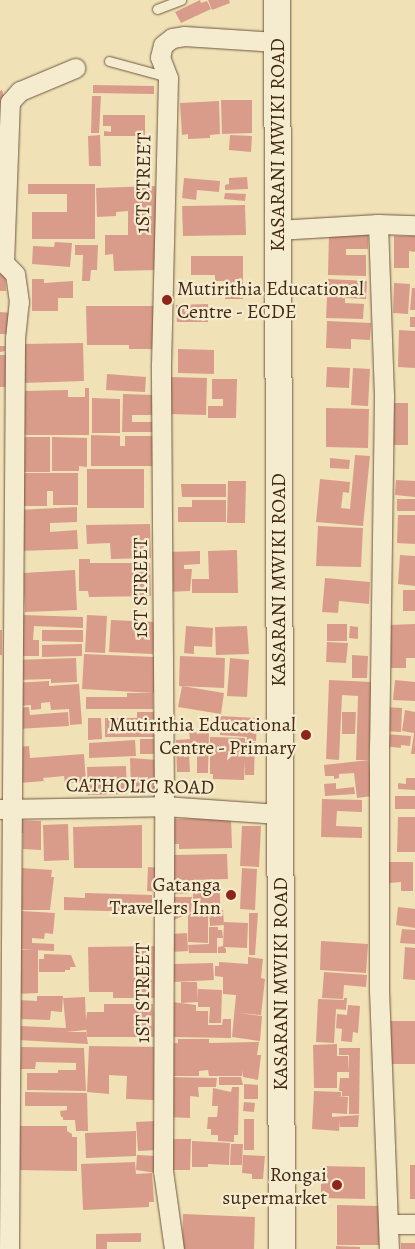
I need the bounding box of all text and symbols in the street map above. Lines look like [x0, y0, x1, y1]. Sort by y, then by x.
street label: KASARANI MWIKI ROAD [265, 38, 289, 252]
street label: 1ST STREET [130, 132, 156, 234]
place label: Mutirithia Educational Centre - ECDE [177, 276, 364, 323]
marker: Mutirithia Educational Centre - ECDE [161, 294, 173, 306]
street label: KASARANI MWIKI ROAD [266, 473, 290, 687]
street label: 1ST STREET [128, 538, 152, 638]
place label: Mutirithia Educational Centre - Primary [109, 712, 296, 759]
marker: Mutirithia Educational Centre - Primary [300, 729, 312, 741]
street label: CATHOLIC ROAD [66, 773, 214, 799]
place label: Gatanga Travellers Inn [109, 872, 221, 919]
street label: KASARANI MWIKI ROAD [268, 877, 292, 1091]
marker: Gatanga Travellers Inn [225, 889, 237, 901]
street label: 1ST STREET [130, 943, 154, 1043]
place label: Rongai supermarket [222, 1162, 327, 1209]
marker: Rongai supermarket [331, 1179, 343, 1191]

